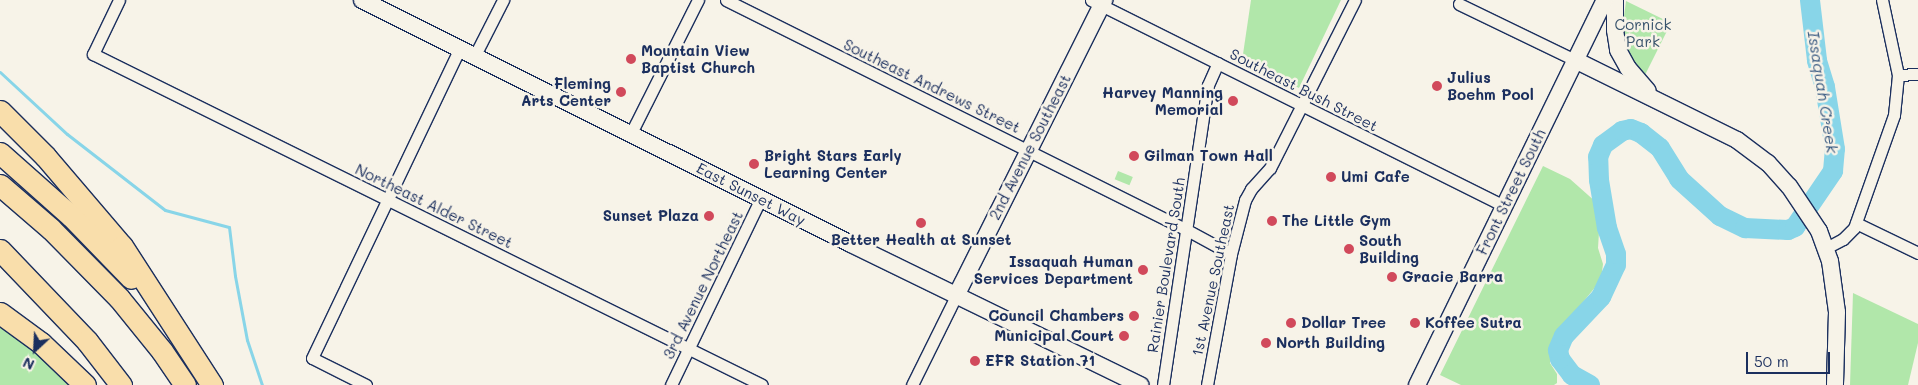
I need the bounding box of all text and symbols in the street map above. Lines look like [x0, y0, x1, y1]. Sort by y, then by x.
park label: Cornick Park [1615, 15, 1671, 50]
water label: Issaquah Creek [1804, 30, 1842, 154]
street label: Southeast Andrews Street [841, 35, 1023, 137]
place label: Mountain View Baptist Church [641, 41, 755, 76]
street label: Southeast Bush Street [1227, 45, 1381, 135]
marker: Mountain View Baptist Church [625, 53, 637, 65]
place label: Julius Boehm Pool [1447, 68, 1534, 103]
street label: 2nd Avenue Southeast [985, 71, 1075, 223]
place label: Fleming Arts Center [521, 74, 611, 109]
marker: Julius Boehm Pool [1431, 80, 1443, 92]
place label: Harvey Manning Memorial [1102, 83, 1223, 118]
marker: Fleming Arts Center [615, 86, 627, 98]
marker: Harvey Manning Memorial [1227, 95, 1239, 107]
street label: Front Street South [1473, 126, 1549, 258]
place label: Bright Stars Early Learning Center [764, 146, 902, 181]
place label: Gilman Town Hall [1144, 147, 1273, 165]
marker: Gilman Town Hall [1128, 150, 1140, 162]
marker: Bright Stars Early Learning Center [748, 158, 760, 170]
street label: East Sunset Way [693, 159, 809, 229]
street label: Northeast Alder Street [352, 160, 516, 252]
place label: Umi Cafe [1341, 168, 1410, 186]
marker: Umi Cafe [1325, 171, 1337, 183]
street label: Rainier Boulevard South [1143, 176, 1189, 354]
street label: 1st Avenue Southeast [1188, 202, 1238, 358]
place label: Sunset Plaza [603, 207, 699, 225]
street label: 3rd Avenue Northeast [659, 208, 747, 362]
marker: Sunset Plaza [703, 210, 715, 222]
place label: The Little Gym [1282, 212, 1391, 230]
marker: The Little Gym [1266, 215, 1278, 227]
marker: Better Health at Sunset [915, 217, 927, 229]
place label: Better Health at Sunset [831, 231, 1011, 249]
place label: South Building [1359, 231, 1419, 266]
marker: South Building [1343, 243, 1355, 255]
place label: Issaquah Human Services Department [974, 252, 1133, 287]
marker: Issaquah Human Services Department [1137, 264, 1149, 276]
place label: Gracie Barra [1402, 268, 1503, 286]
marker: Gracie Barra [1386, 271, 1398, 283]
place label: Council Chambers [988, 307, 1124, 325]
marker: Council Chambers [1128, 310, 1140, 322]
place label: Dollar Tree [1301, 314, 1386, 332]
place label: Koffee Sutra [1425, 314, 1522, 332]
marker: Dollar Tree [1285, 317, 1297, 329]
marker: Koffee Sutra [1409, 317, 1421, 329]
north arrow [10, 325, 60, 375]
place label: Municipal Court [994, 327, 1114, 345]
marker: Municipal Court [1118, 330, 1130, 342]
place label: North Building [1276, 334, 1385, 352]
marker: North Building [1260, 337, 1272, 349]
scale bar [1748, 342, 1832, 374]
text: 50 m [1754, 351, 1789, 371]
place label: EFR Station 71 [985, 352, 1095, 370]
text: N [20, 353, 37, 375]
marker: EFR Station 71 [969, 355, 981, 367]

